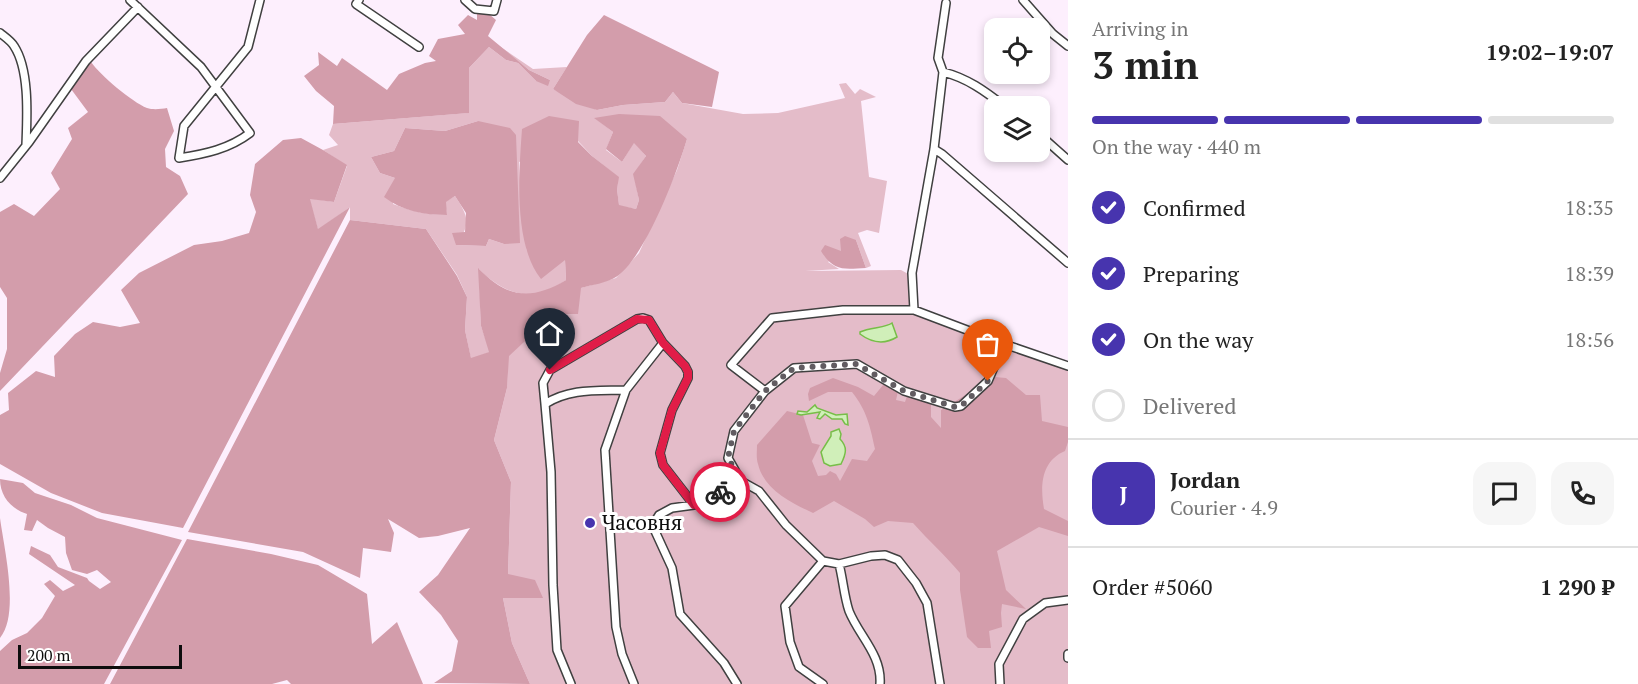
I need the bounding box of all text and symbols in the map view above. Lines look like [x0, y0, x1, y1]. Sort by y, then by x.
text: Arriving in [1092, 15, 1188, 42]
map controls [984, 18, 1050, 162]
button: locate [984, 18, 1050, 84]
text: 19:02–19:07 [1486, 37, 1614, 66]
text: 3 min [1092, 38, 1199, 90]
button: layers [984, 96, 1050, 162]
text: On the way · 440 m [1092, 133, 1261, 160]
icon: check [1092, 191, 1125, 224]
text: Confirmed [1143, 193, 1246, 222]
text: 18:35 [1565, 194, 1614, 221]
icon: check [1092, 257, 1125, 290]
text: Preparing [1143, 259, 1239, 288]
text: 18:39 [1565, 260, 1614, 287]
pin [524, 308, 575, 370]
icon: home [533, 317, 566, 350]
pin [962, 319, 1013, 381]
icon: check [1092, 323, 1125, 356]
text: On the way [1143, 325, 1253, 354]
text: 18:56 [1565, 326, 1614, 353]
icon: bag [971, 328, 1004, 361]
text: Delivered [1143, 391, 1236, 420]
courier [690, 462, 750, 522]
button: chat [1473, 462, 1536, 525]
button: phone [1551, 462, 1614, 525]
text: Jordan [1170, 465, 1240, 494]
icon: bike [704, 476, 737, 509]
text: J [1119, 479, 1128, 508]
text: Courier · 4.9 [1170, 494, 1278, 521]
place label: Часовня [602, 508, 682, 536]
marker: Часовня [583, 516, 597, 530]
text: Order #5060 [1092, 572, 1212, 601]
text: 1 290 ₽ [1540, 572, 1614, 601]
scale bar [18, 642, 182, 670]
text: 200 m [27, 644, 70, 666]

